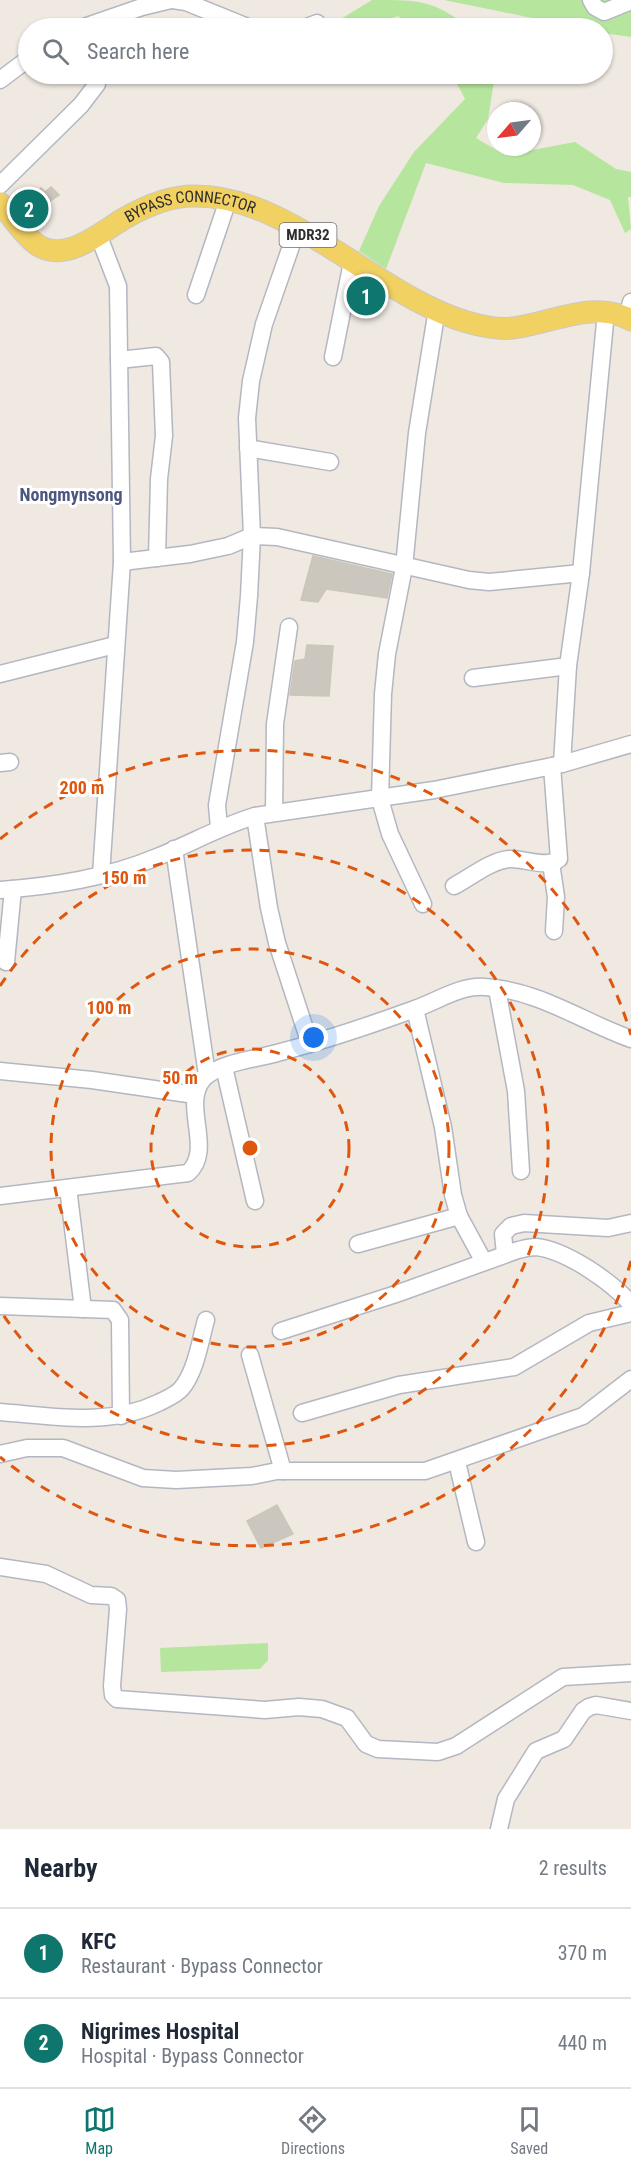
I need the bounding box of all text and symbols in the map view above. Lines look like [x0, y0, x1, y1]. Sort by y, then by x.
search box [18, 18, 613, 84]
icon: search [39, 35, 72, 68]
text: Search here [87, 39, 189, 64]
north arrow [487, 102, 541, 156]
pin: 2 [9, 186, 48, 232]
street label: BYPASS CONNECTOR [121, 187, 259, 226]
road number: MDR32 [280, 223, 336, 247]
pin: 1 [346, 274, 386, 318]
district label: Nongmynsong [19, 484, 123, 505]
text: 200 m [60, 777, 104, 798]
text: 150 m [102, 867, 146, 888]
text: 100 m [87, 997, 131, 1018]
your location [299, 1023, 328, 1052]
text: 50 m [162, 1067, 198, 1088]
centre of rings [240, 1138, 260, 1158]
text: Nearby [24, 1853, 98, 1883]
text: 2 results [539, 1856, 607, 1880]
text: KFC [81, 1929, 116, 1954]
text: 1 [38, 1941, 49, 1965]
text: 370 m [558, 1941, 607, 1965]
text: Restaurant · Bypass Connector [81, 1954, 323, 1978]
text: Nigrimes Hospital [81, 2019, 239, 2044]
text: 2 [38, 2031, 49, 2055]
text: 440 m [558, 2031, 607, 2055]
text: Hospital · Bypass Connector [81, 2044, 304, 2068]
tab: Map [83, 2103, 116, 2158]
tab: Directions [281, 2103, 345, 2158]
tab: Saved [510, 2103, 548, 2158]

